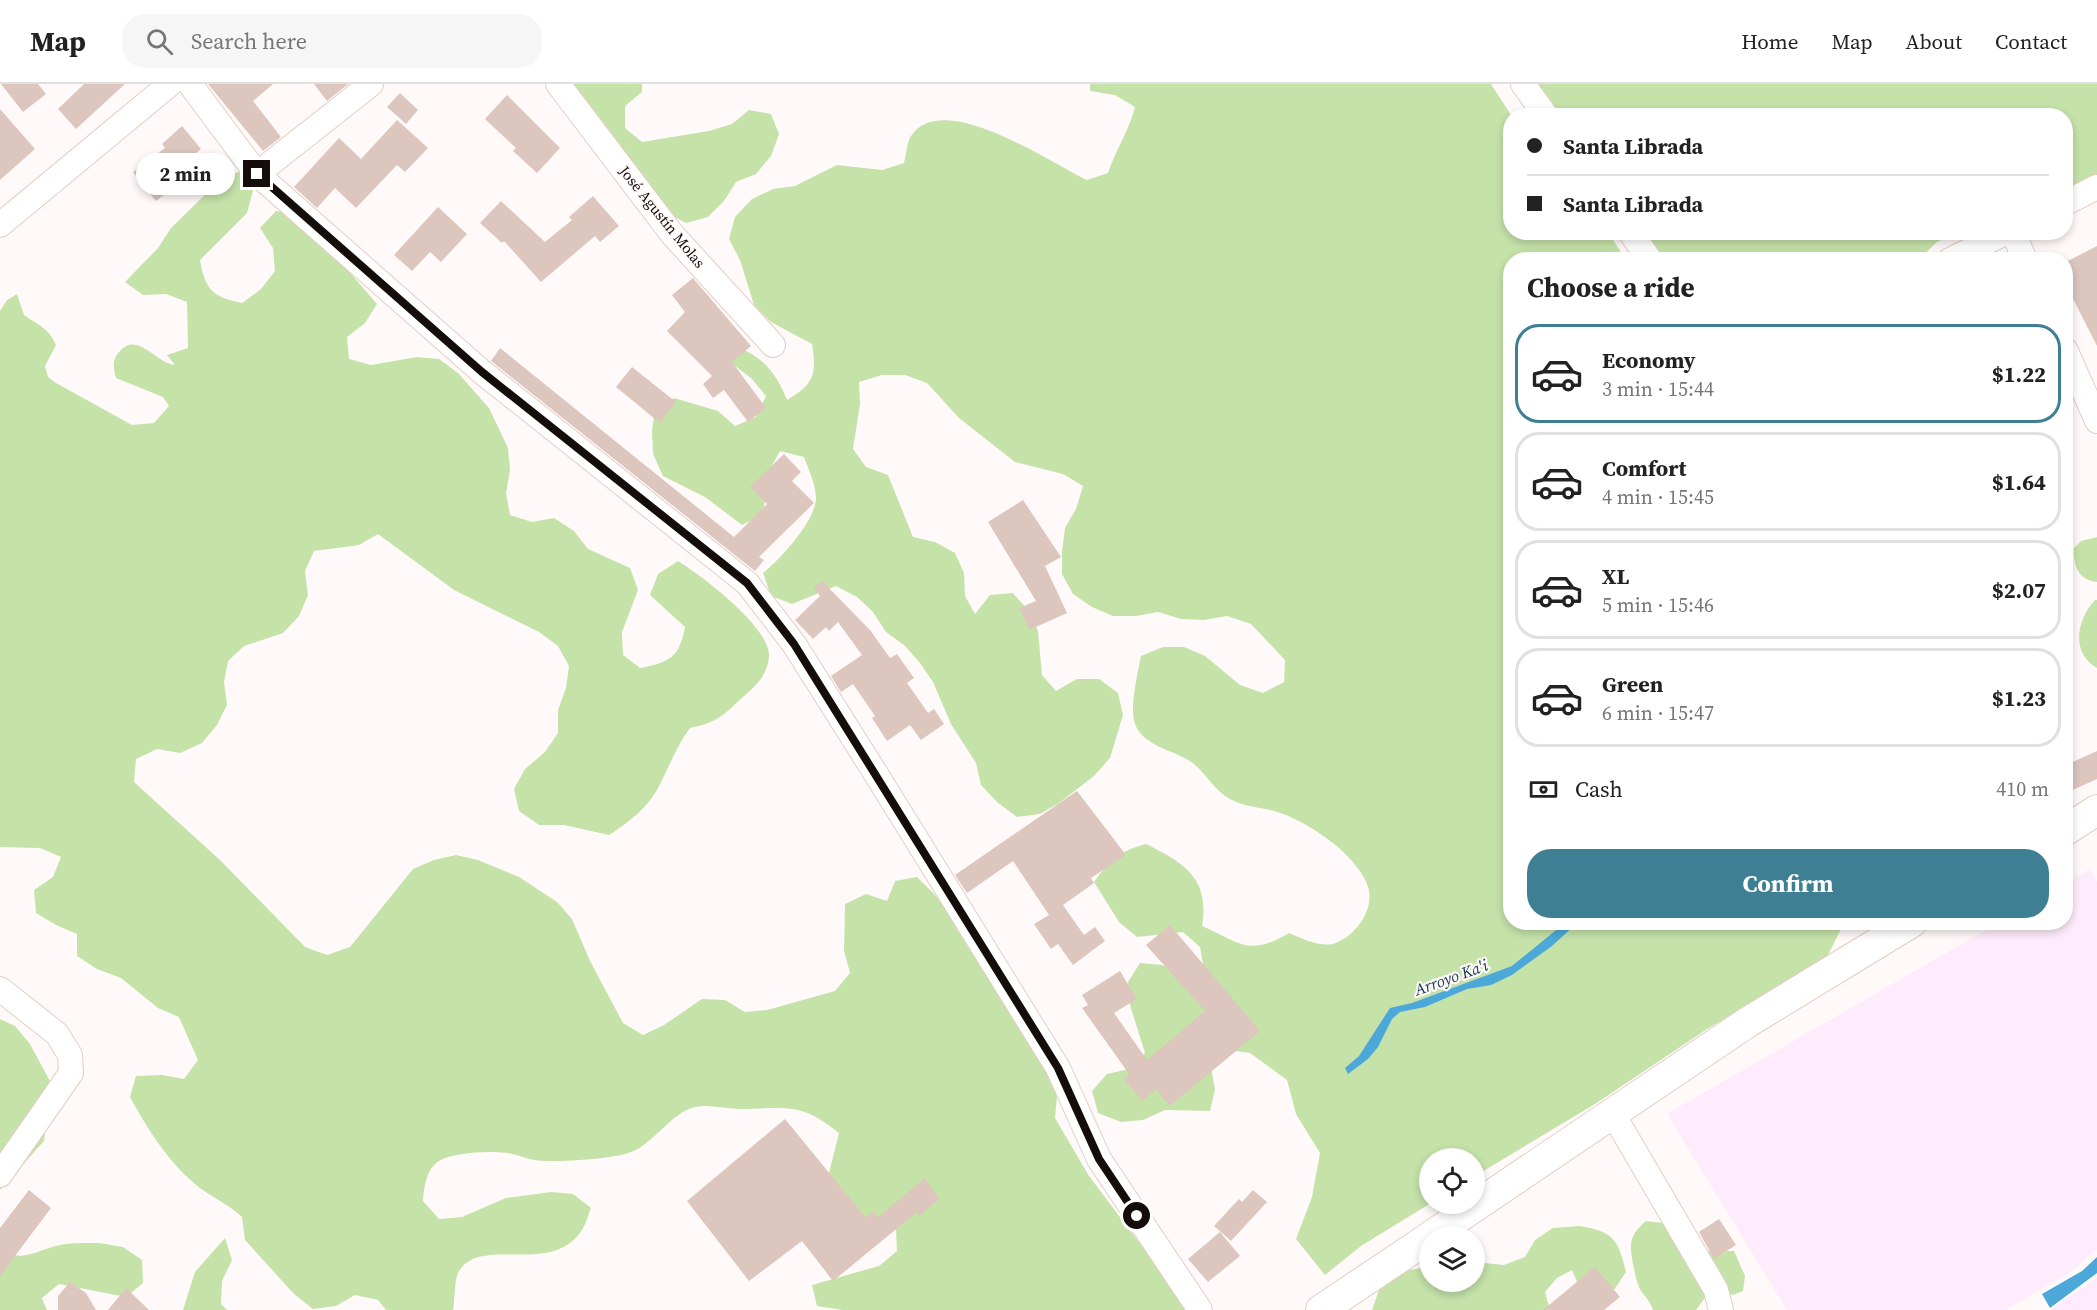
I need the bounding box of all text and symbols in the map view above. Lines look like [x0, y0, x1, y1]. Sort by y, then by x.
search box [122, 14, 542, 68]
text: Map [30, 22, 86, 60]
icon: search [143, 25, 176, 58]
text: Search here [191, 26, 307, 56]
text: Home [1741, 27, 1799, 56]
text: Map [1832, 27, 1873, 56]
text: About [1906, 27, 1962, 56]
text: Contact [1995, 27, 2067, 56]
text: Santa Librada [1563, 131, 1703, 161]
callout: 2 min [137, 153, 236, 195]
text: 2 min [160, 160, 211, 188]
route end [243, 160, 270, 187]
street label: José Agustín Molas [614, 160, 710, 272]
text: Santa Librada [1563, 189, 1703, 219]
text: Choose a ride [1527, 269, 1695, 306]
text: Economy [1602, 345, 1696, 375]
icon: car [1530, 347, 1584, 401]
text: $1.22 [1992, 359, 2046, 389]
text: 3 min · 15:44 [1602, 375, 1714, 403]
text: Comfort [1602, 453, 1686, 483]
icon: car [1530, 455, 1584, 509]
text: $1.64 [1992, 467, 2046, 497]
text: 4 min · 15:45 [1602, 483, 1714, 511]
text: XL [1602, 561, 1629, 591]
icon: car [1530, 563, 1584, 617]
text: $2.07 [1992, 575, 2046, 605]
text: 5 min · 15:46 [1602, 591, 1714, 619]
text: Green [1602, 669, 1663, 699]
icon: car [1530, 671, 1584, 725]
text: $1.23 [1992, 683, 2046, 713]
text: 6 min · 15:47 [1602, 699, 1714, 727]
icon: cash [1527, 773, 1560, 806]
text: Cash [1575, 774, 1623, 804]
text: 410 m [1996, 775, 2049, 803]
button: Confirm [1527, 849, 2049, 918]
water label: Arroyo Ka'i [1410, 954, 1491, 1001]
map controls [1419, 1148, 1485, 1292]
button: locate [1419, 1148, 1485, 1214]
route start [1123, 1202, 1150, 1229]
button: layers [1419, 1226, 1485, 1292]

